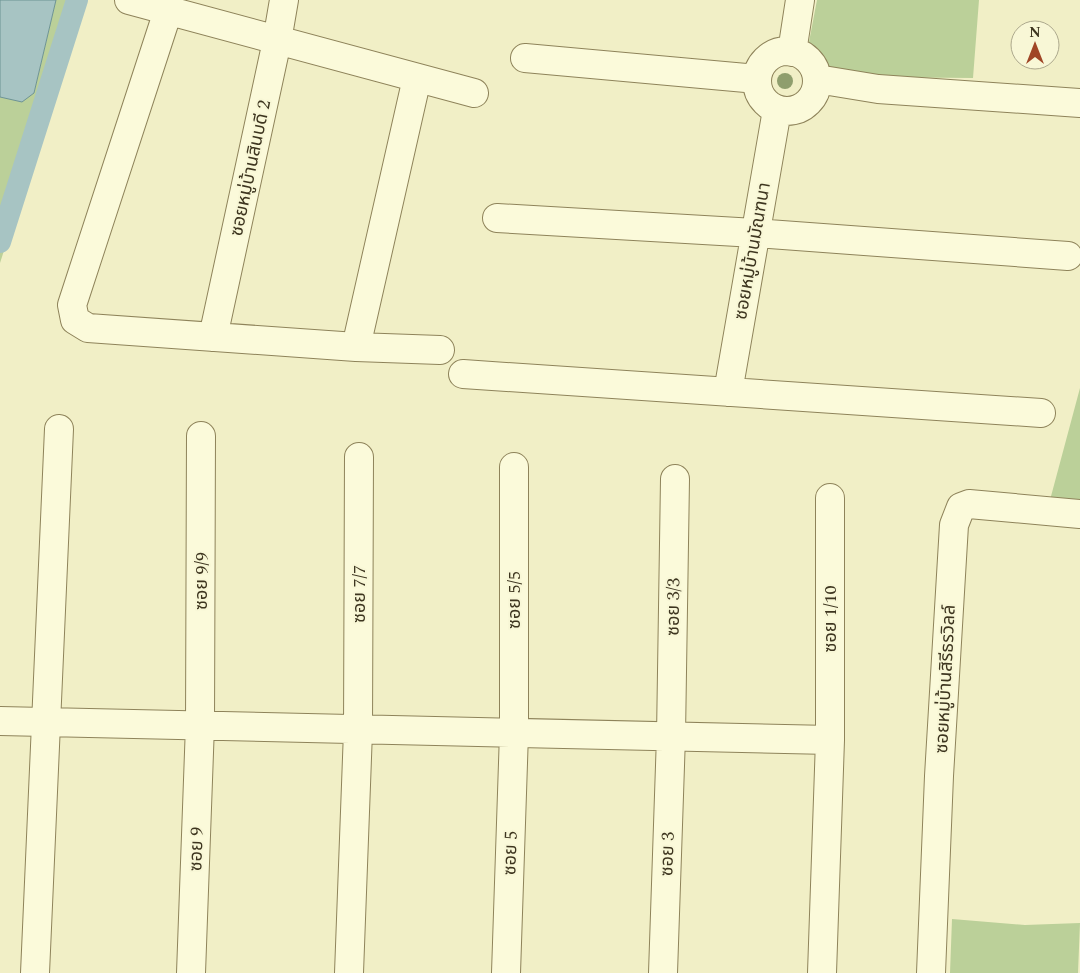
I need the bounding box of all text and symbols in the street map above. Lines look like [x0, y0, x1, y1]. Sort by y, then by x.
north arrow [1010, 20, 1060, 70]
text: N [1029, 22, 1041, 43]
street label: ซอยหมู่บ้านสินบดี 2 [223, 97, 278, 239]
street label: ซอยหมู่บ้านมัณฑนา [727, 180, 778, 322]
street label: ซอย 9/9 [188, 552, 215, 610]
street label: ซอย 7/7 [346, 565, 373, 623]
street label: ซอย 5/5 [501, 571, 528, 629]
street label: ซอย 3/3 [659, 578, 688, 636]
street label: ซอย 1/10 [817, 585, 844, 653]
street label: ซอยหมู่บ้านสิรีธรวิลล์ [928, 604, 963, 754]
street label: ซอย 9 [182, 826, 211, 872]
street label: ซอย 5 [496, 830, 525, 876]
street label: ซอย 3 [653, 831, 682, 877]

